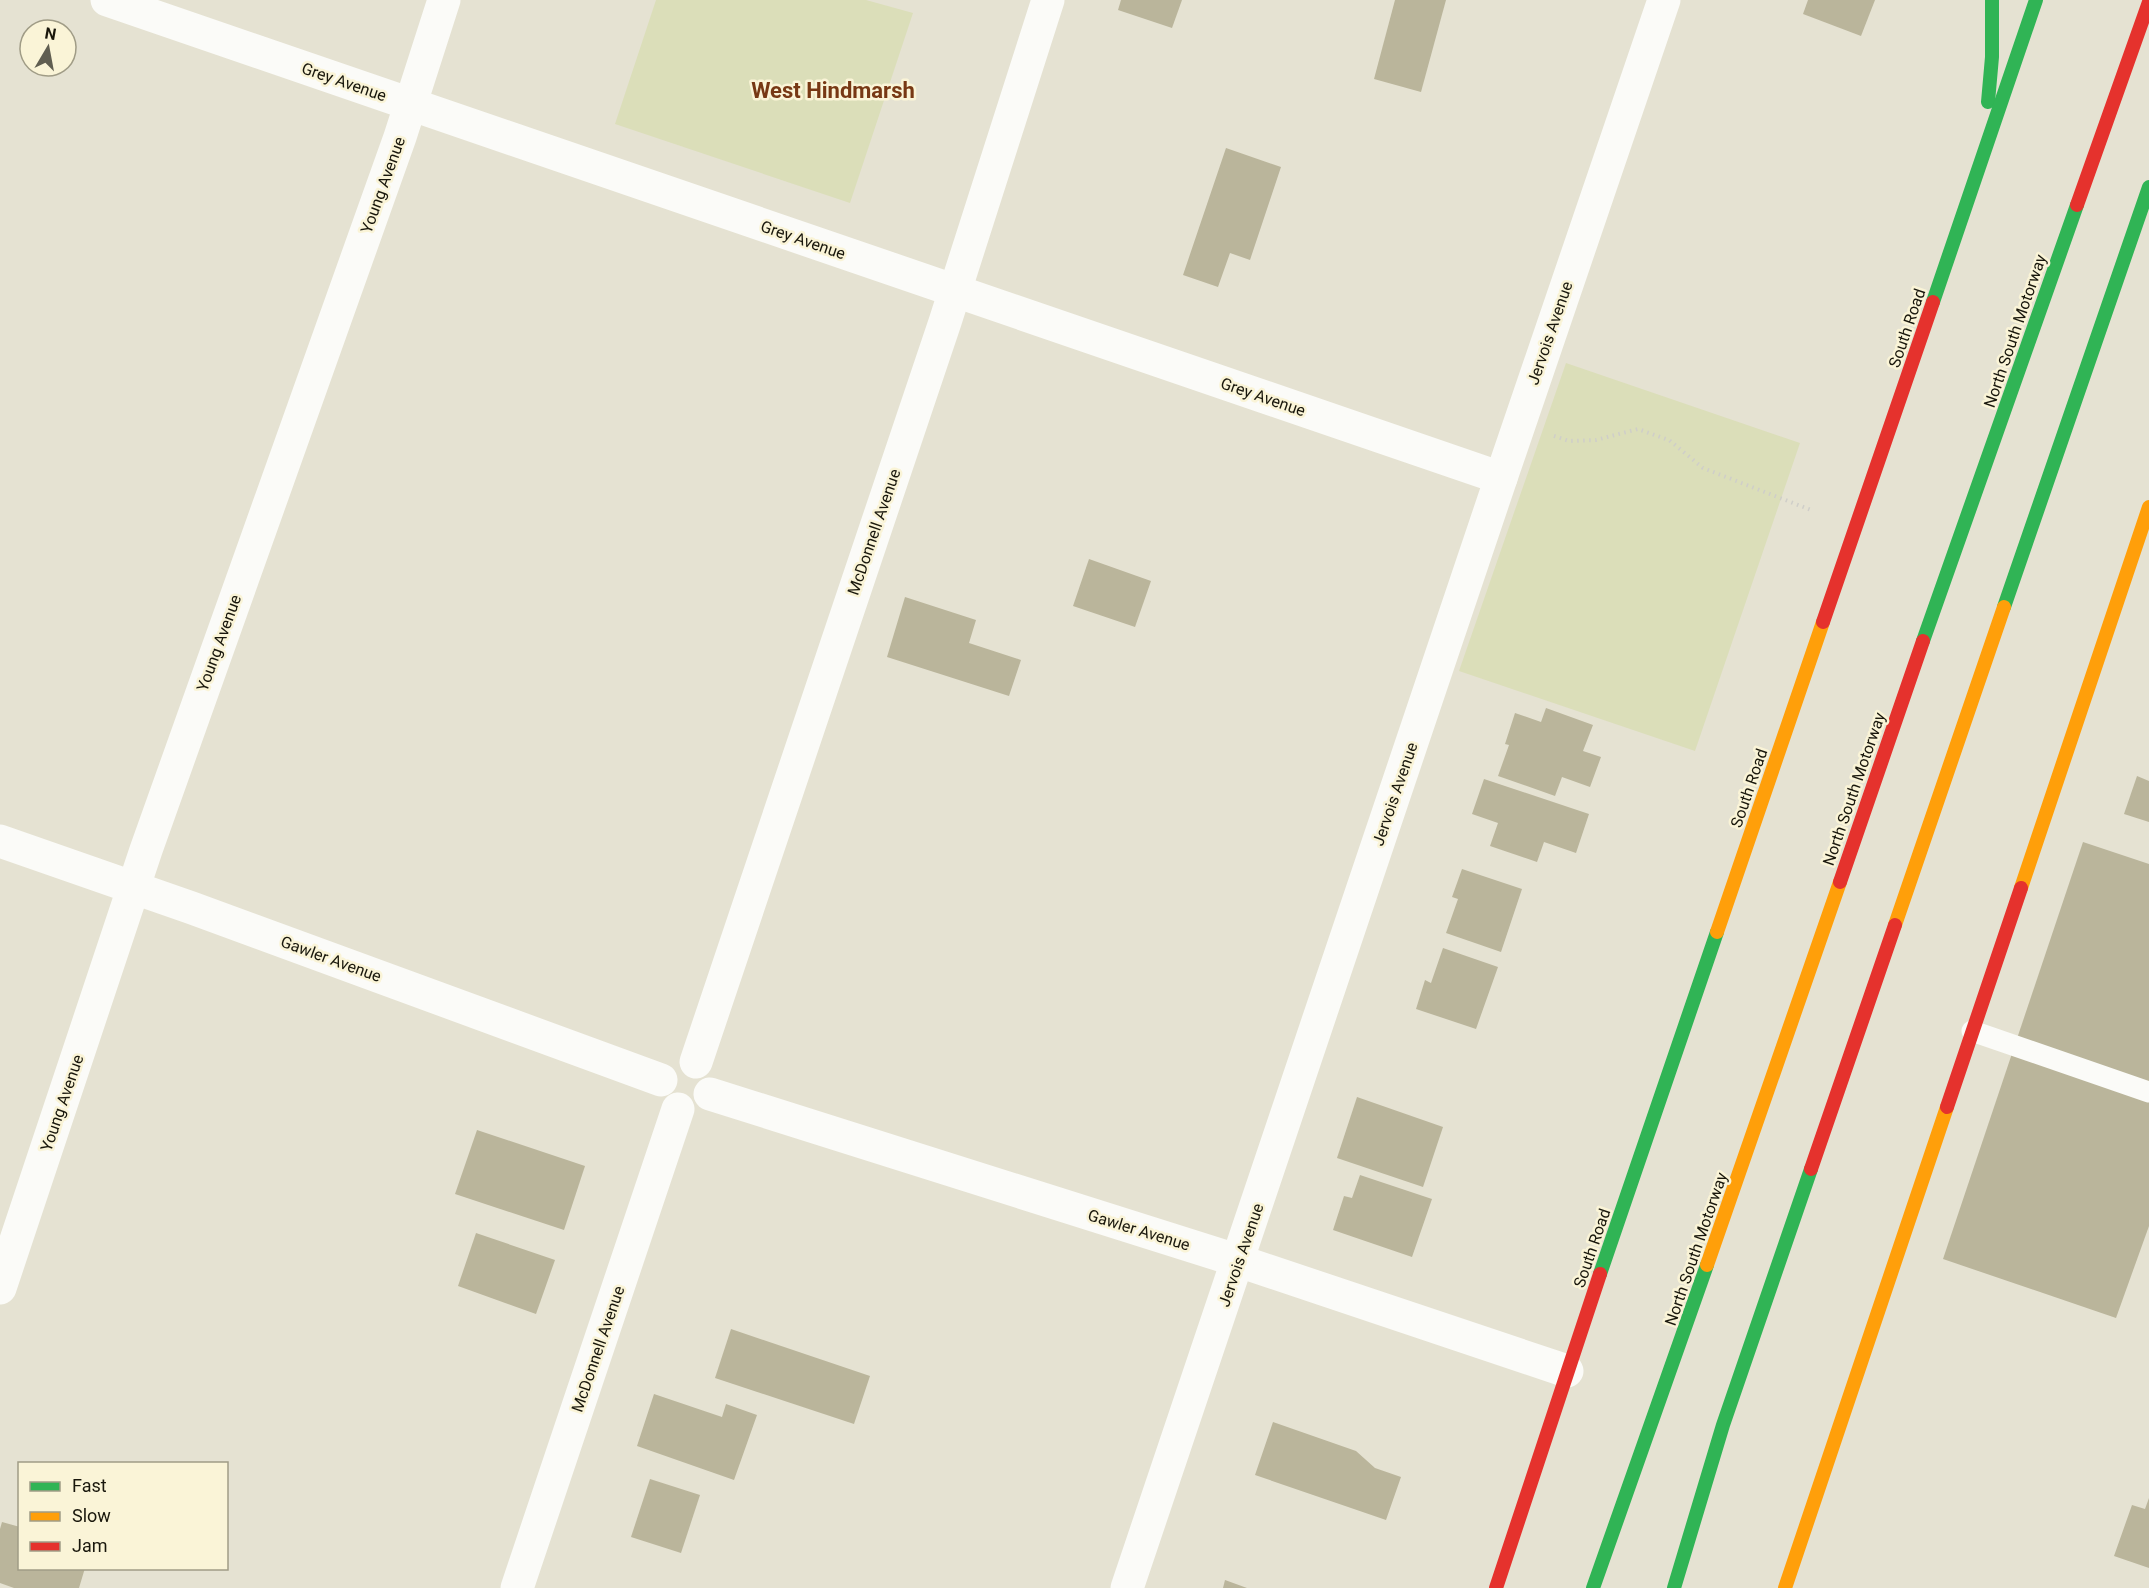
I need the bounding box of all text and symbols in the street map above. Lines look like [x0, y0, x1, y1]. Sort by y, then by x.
north arrow [18, 18, 78, 78]
text: N [43, 23, 58, 44]
street label: Grey Avenue [299, 59, 389, 105]
district label: West Hindmarsh [751, 78, 915, 103]
street label: Young Avenue [357, 134, 409, 236]
street label: Grey Avenue [758, 217, 848, 263]
street label: North South Motorway [1980, 251, 2050, 410]
street label: Jervois Avenue [1523, 279, 1577, 387]
street label: South Road [1885, 286, 1929, 370]
street label: Grey Avenue [1218, 374, 1308, 420]
street label: McDonnell Avenue [843, 466, 905, 598]
street label: Young Avenue [193, 592, 245, 694]
street label: North South Motorway [1819, 709, 1889, 868]
street label: Jervois Avenue [1368, 740, 1422, 848]
street label: South Road [1727, 746, 1771, 830]
street label: Gawler Avenue [278, 932, 384, 986]
street label: Young Avenue [37, 1052, 87, 1154]
street label: North South Motorway [1661, 1169, 1731, 1328]
street label: Jervois Avenue [1214, 1201, 1268, 1309]
street label: Gawler Avenue [1086, 1205, 1192, 1255]
street label: South Road [1570, 1206, 1614, 1290]
street label: McDonnell Avenue [567, 1283, 629, 1415]
legend [18, 1462, 228, 1570]
text: Fast [72, 1475, 107, 1496]
text: Slow [72, 1505, 111, 1526]
text: Jam [72, 1535, 108, 1556]

